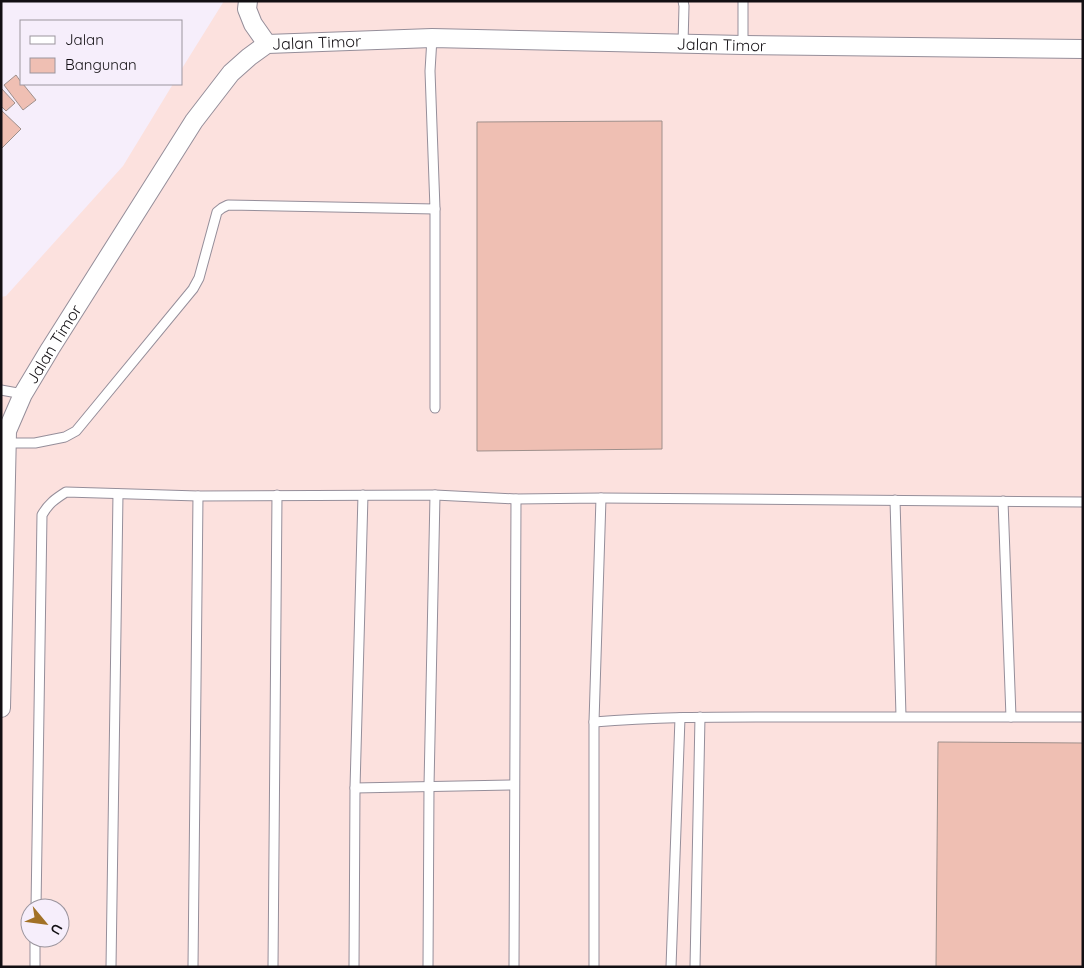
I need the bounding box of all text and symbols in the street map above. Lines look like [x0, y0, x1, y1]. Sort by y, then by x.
legend [20, 20, 182, 85]
text: Jalan [65, 30, 104, 49]
street label: Jalan Timor [272, 31, 362, 54]
street label: Jalan Timor [676, 34, 766, 55]
text: Bangunan [65, 55, 137, 74]
street label: Jalan Timor [22, 301, 86, 387]
north arrow [20, 898, 70, 948]
text: U [46, 921, 67, 938]

